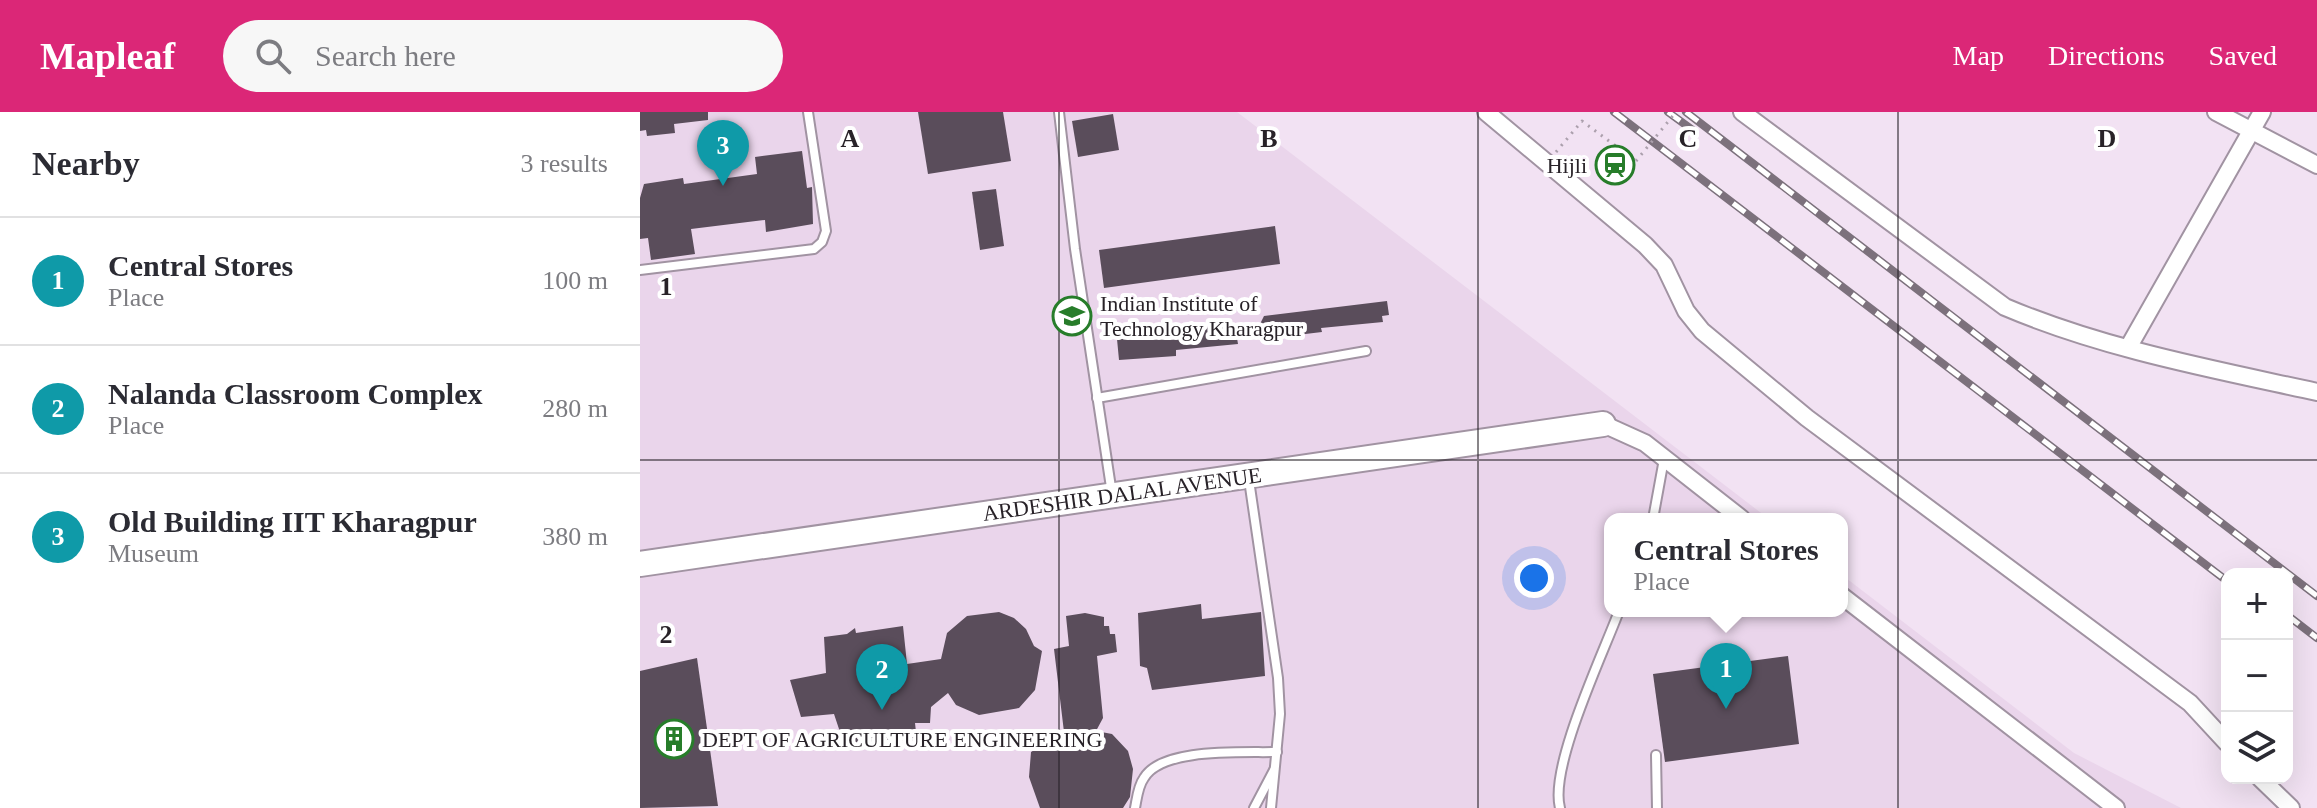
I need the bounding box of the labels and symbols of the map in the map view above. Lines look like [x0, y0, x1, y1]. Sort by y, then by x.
pin: 3 [697, 120, 749, 186]
text: A [841, 124, 860, 153]
text: B [1260, 124, 1278, 153]
text: C [1679, 124, 1697, 153]
text: D [2098, 124, 2116, 153]
station icon: Hijli [1594, 144, 1636, 186]
place label: Hijli [1547, 153, 1587, 178]
text: 1 [660, 272, 673, 301]
place label: Indian Institute of Technology Kharagpur [1100, 291, 1304, 341]
school or university icon: Indian Institute of Technology Kharagpur [1051, 295, 1093, 337]
street label: ARDESHIR DALAL AVENUE [981, 462, 1263, 526]
your location [1514, 558, 1554, 598]
text: 2 [660, 620, 673, 649]
pin: 1 [1700, 643, 1752, 709]
pin: 2 [856, 644, 908, 710]
building icon: DEPT OF AGRICULTURE ENGINEERING [653, 718, 695, 760]
place label: DEPT OF AGRICULTURE ENGINEERING [702, 727, 1102, 752]

